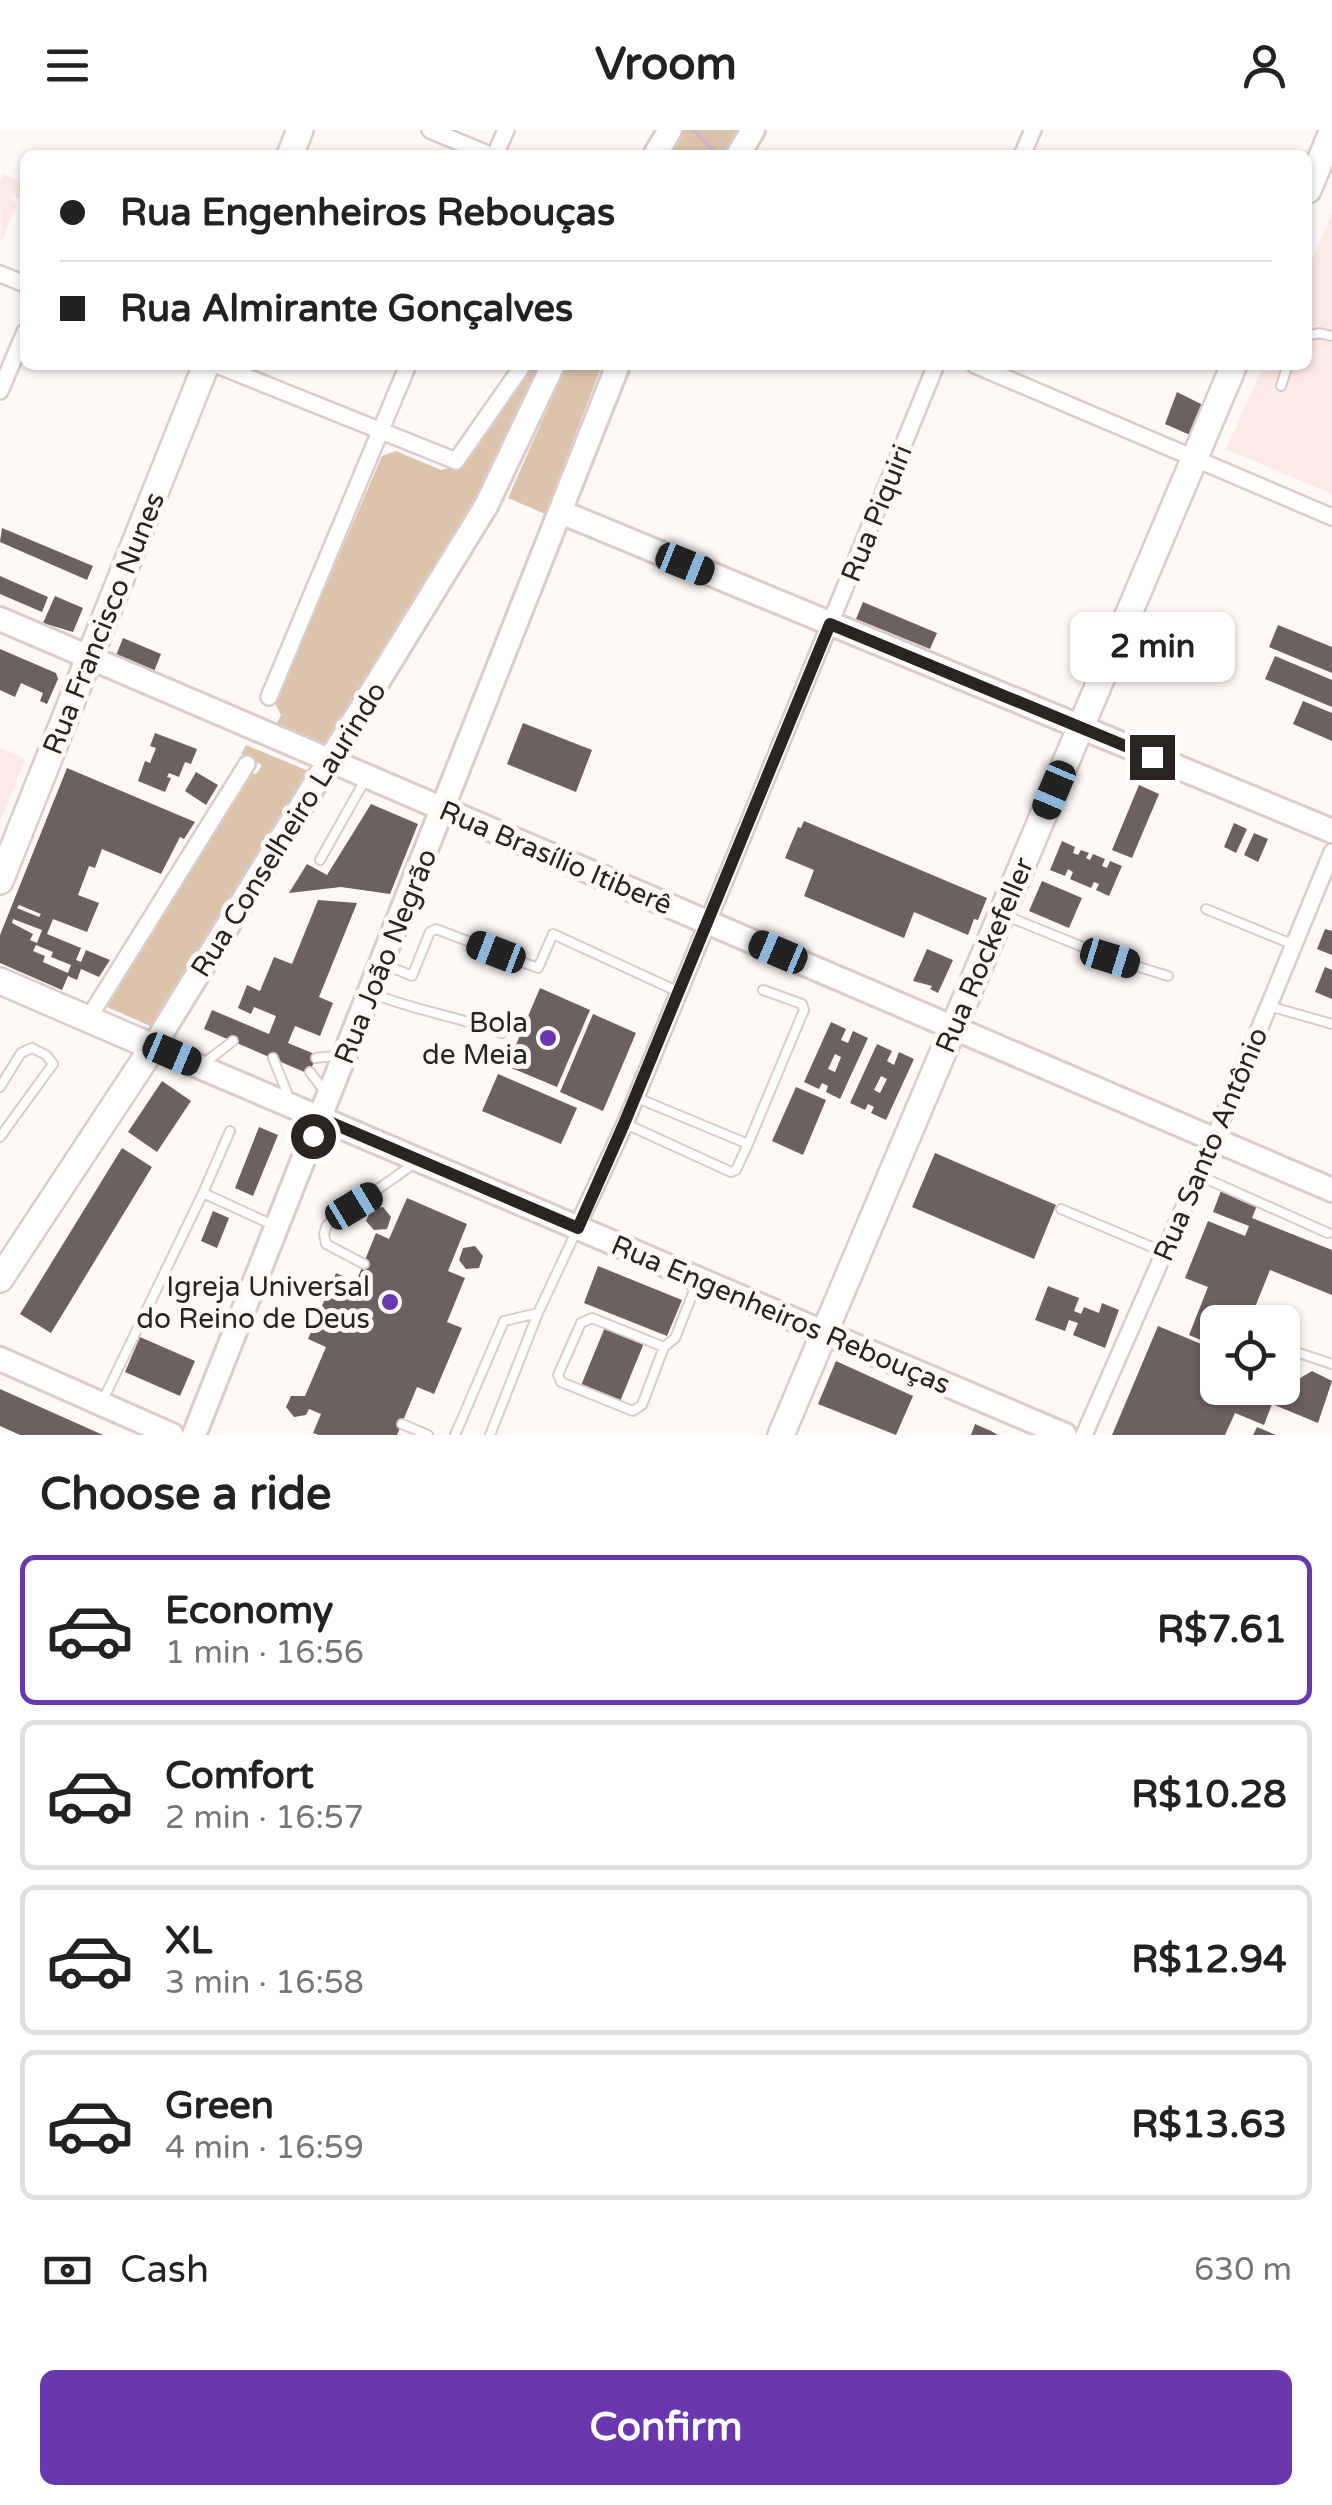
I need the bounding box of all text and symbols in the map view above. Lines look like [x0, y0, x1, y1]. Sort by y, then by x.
icon: menu [40, 38, 95, 93]
text: Vroom [595, 38, 737, 92]
icon: person [1237, 38, 1292, 93]
text: Rua Engenheiros Rebouças [120, 190, 615, 236]
text: Rua Almirante Gonçalves [120, 286, 573, 332]
street label: Rua Piquiri [834, 440, 920, 587]
street label: Rua Francisco Nunes [36, 487, 172, 759]
car [652, 539, 718, 589]
callout: 2 min [1070, 612, 1234, 682]
text: 2 min [1110, 628, 1195, 666]
street label: Rua Conselheiro Laurindo [184, 675, 394, 984]
route end [1130, 735, 1175, 780]
car [1028, 757, 1080, 823]
street label: Rua Brasílio Itiberê [434, 794, 677, 922]
street label: Rua João Negrão [327, 844, 445, 1069]
street label: Rua Rockefeller [928, 852, 1042, 1058]
car [745, 926, 811, 978]
car [463, 927, 529, 977]
car [1077, 935, 1143, 981]
place label: Bola de Meia [422, 1006, 528, 1072]
street label: Rua Santo Antônio [1146, 1022, 1276, 1266]
marker: Bola de Meia [537, 1027, 559, 1049]
car [139, 1028, 205, 1080]
route start [291, 1114, 336, 1159]
car [321, 1178, 387, 1234]
street label: Rua Engenheiros Rebouças [606, 1228, 955, 1402]
place label: Igreja Universal do Reino de Deus [136, 1270, 370, 1336]
marker: Igreja Universal do Reino de Deus [379, 1291, 401, 1313]
map controls [1200, 1305, 1300, 1405]
button: locate [1200, 1305, 1300, 1405]
text: Choose a ride [40, 1468, 331, 1522]
icon: car [45, 1585, 135, 1675]
text: Economy [165, 1588, 333, 1634]
text: R$7.61 [1157, 1607, 1287, 1653]
text: 1 min · 16:56 [165, 1634, 364, 1672]
icon: car [45, 1750, 135, 1840]
text: Comfort [165, 1753, 314, 1799]
text: R$10.28 [1131, 1772, 1287, 1818]
text: 2 min · 16:57 [165, 1799, 364, 1837]
icon: car [45, 1915, 135, 2005]
text: XL [165, 1918, 212, 1964]
text: R$12.94 [1131, 1937, 1287, 1983]
text: 3 min · 16:58 [165, 1964, 364, 2002]
icon: car [45, 2080, 135, 2170]
text: Green [165, 2083, 274, 2129]
text: R$13.63 [1131, 2102, 1287, 2148]
text: 4 min · 16:59 [165, 2129, 364, 2167]
icon: cash [40, 2243, 95, 2298]
text: Cash [120, 2247, 209, 2293]
text: 630 m [1194, 2251, 1292, 2289]
button: Confirm [40, 2370, 1292, 2485]

